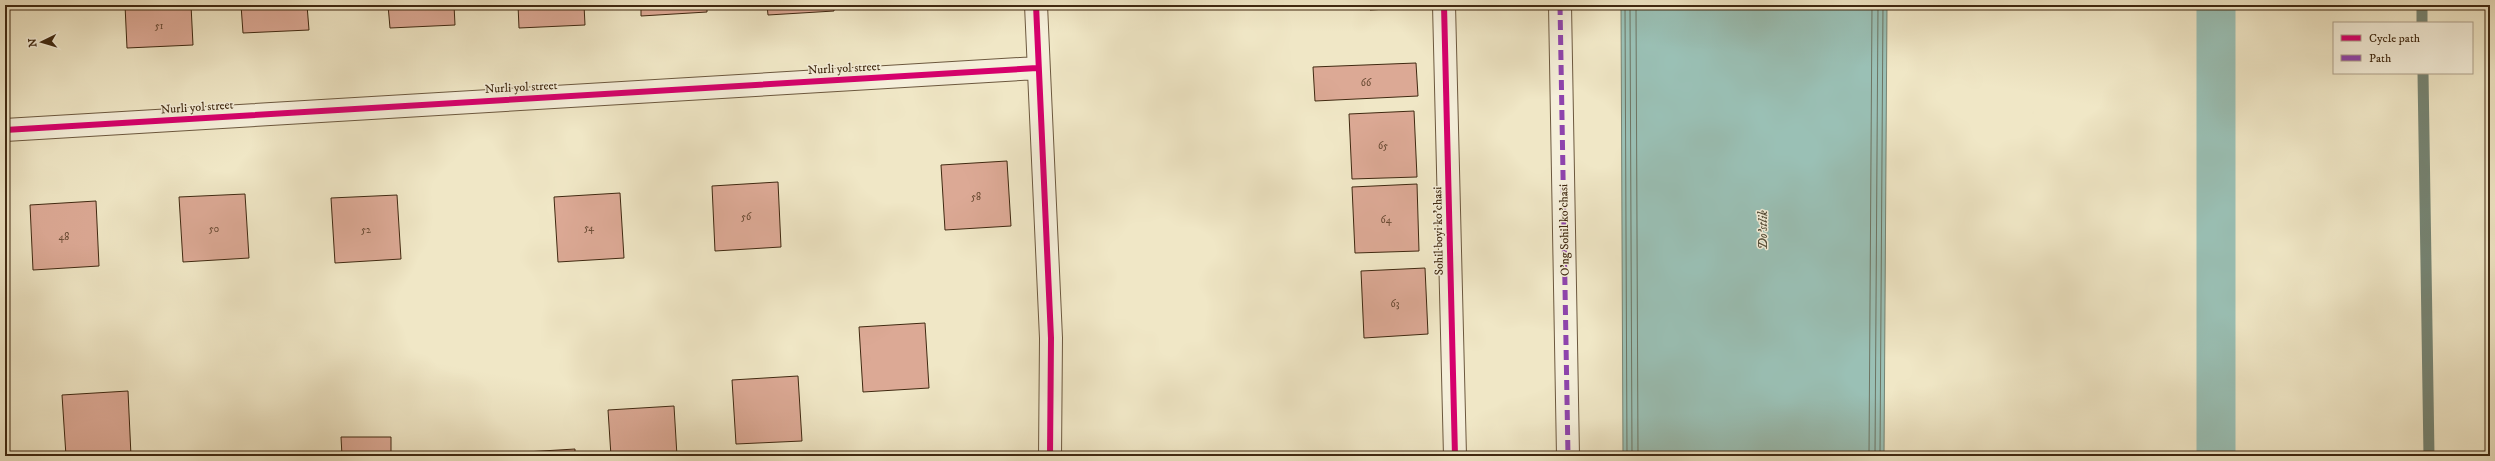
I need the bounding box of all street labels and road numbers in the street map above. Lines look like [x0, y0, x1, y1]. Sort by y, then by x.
street label: Nurli yol street [807, 59, 881, 78]
street label: Nurli yol street [484, 78, 558, 97]
street label: Nurli yol street [160, 97, 234, 118]
street label: O'ng Sohil ko'chasi [1556, 184, 1573, 276]
street label: Sohil boyi ko'chasi [1430, 187, 1447, 275]

